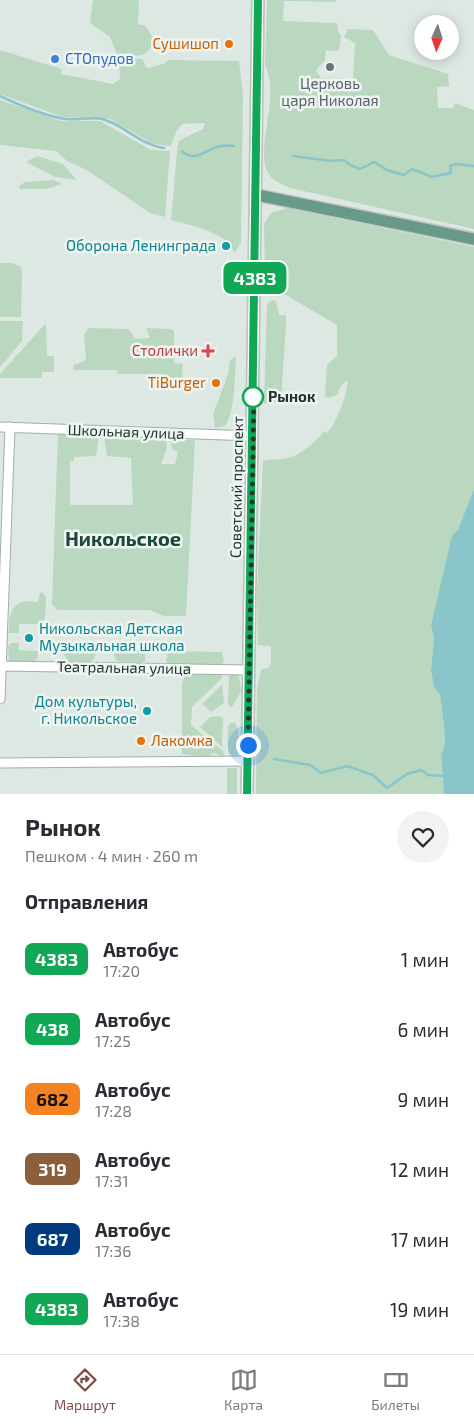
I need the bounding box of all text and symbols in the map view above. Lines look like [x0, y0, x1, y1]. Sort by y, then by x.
north arrow [414, 15, 459, 60]
map controls [414, 15, 459, 60]
place label: Сушишоп [152, 34, 219, 53]
marker: Сушишоп [223, 38, 235, 50]
place label: СТОпудов [65, 49, 134, 68]
marker: СТОпудов [49, 53, 61, 65]
marker: Церковь царя Николая [324, 61, 336, 73]
place label: Церковь царя Николая [281, 74, 379, 109]
place label: Оборона Ленинграда [66, 236, 216, 254]
marker: Оборона Ленинграда [220, 240, 232, 252]
line badge: 438З [220, 262, 290, 294]
text: 438З [233, 267, 277, 289]
place label: Столички [132, 341, 198, 359]
marker: Столички [202, 345, 214, 357]
place label: TiBurger [147, 373, 206, 391]
marker: TiBurger [210, 377, 222, 389]
marker: Рынок [242, 386, 264, 408]
place label: Рынок [268, 387, 316, 405]
street label: Советский проспект [226, 416, 246, 558]
street label: Школьная улица [67, 420, 185, 443]
district label: Никольское [65, 526, 181, 550]
place label: Никольская Детская Музыкальная школа [39, 619, 185, 655]
marker: Никольская Детская Музыкальная школа [23, 632, 35, 644]
street label: Театральная улица [57, 657, 191, 678]
place label: Дом культуры, г. Никольское [34, 692, 137, 727]
marker: Дом культуры, г. Никольское [141, 705, 153, 717]
place label: Лакомка [151, 731, 213, 749]
your location [236, 733, 261, 758]
marker: Лакомка [135, 735, 147, 747]
button: heart [397, 811, 449, 863]
text: Рынок [25, 812, 101, 841]
text: Пешком · 4 мин · 260 m [25, 846, 198, 865]
text: Отправления [25, 890, 148, 913]
text: Автобус [103, 938, 179, 961]
text: 438З [35, 948, 78, 970]
text: 1 мин [401, 948, 449, 971]
text: 17:20 [103, 961, 140, 980]
text: Автобус [95, 1008, 171, 1031]
text: 438 [36, 1018, 69, 1040]
text: 6 мин [397, 1018, 449, 1041]
text: 17:25 [95, 1031, 131, 1050]
text: Автобус [95, 1078, 171, 1101]
text: 682 [36, 1088, 69, 1110]
text: 9 мин [397, 1088, 449, 1111]
text: 17:28 [95, 1101, 132, 1120]
text: Автобус [95, 1148, 171, 1171]
text: 319 [38, 1158, 67, 1180]
text: 12 мин [390, 1158, 449, 1181]
text: 17:31 [95, 1171, 129, 1190]
text: Автобус [95, 1218, 171, 1241]
text: 687 [37, 1228, 68, 1250]
text: 17 мин [391, 1228, 449, 1251]
text: 17:36 [95, 1241, 131, 1260]
text: Автобус [103, 1288, 179, 1311]
text: 438З [35, 1298, 78, 1320]
text: 19 мин [390, 1298, 449, 1321]
text: 17:38 [103, 1311, 140, 1330]
tab: Маршрут [54, 1366, 116, 1413]
tab: Карта [224, 1366, 263, 1413]
tab: Билеты [371, 1366, 420, 1413]

